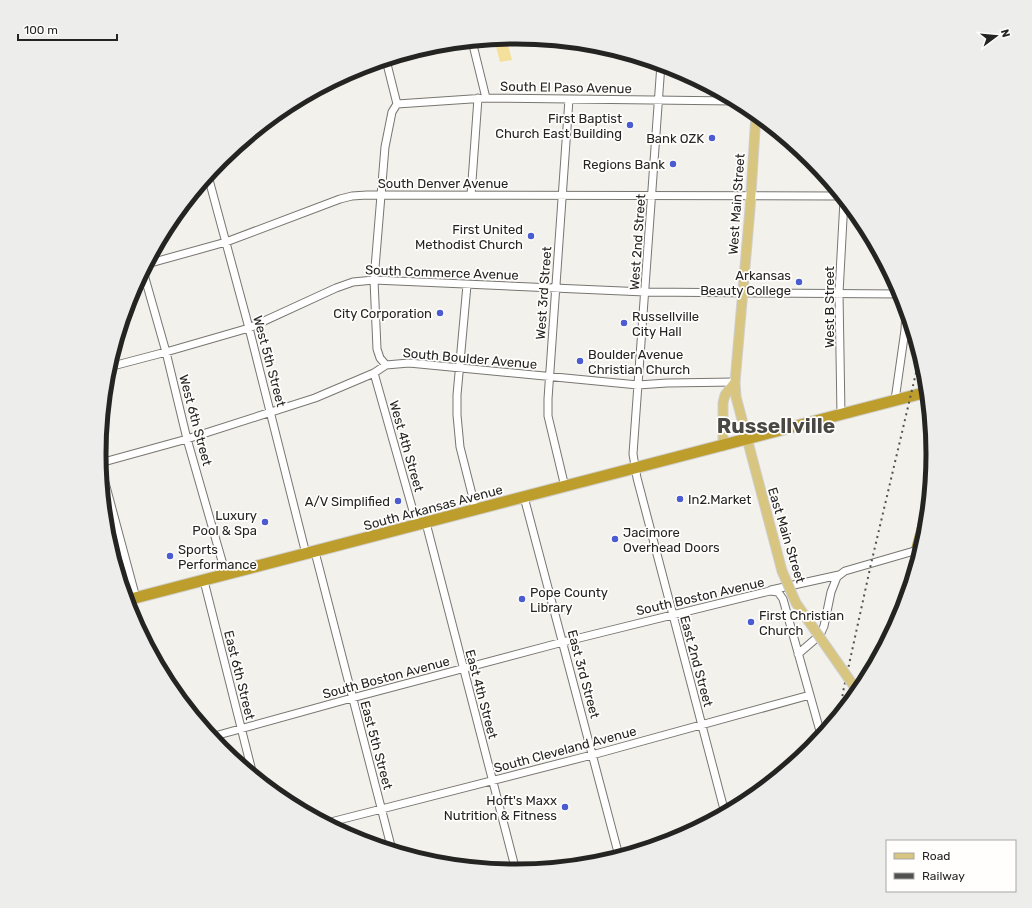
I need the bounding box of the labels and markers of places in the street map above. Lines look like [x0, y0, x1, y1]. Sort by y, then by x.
place label: First Baptist Church East Building [495, 111, 622, 142]
marker: First Baptist Church East Building [625, 120, 635, 130]
place label: Bank OZK [646, 131, 704, 146]
marker: Bank OZK [707, 133, 717, 143]
place label: Regions Bank [583, 157, 665, 173]
marker: Regions Bank [668, 159, 678, 169]
place label: First United Methodist Church [415, 222, 523, 252]
marker: First United Methodist Church [526, 231, 536, 241]
place label: Arkansas Beauty College [700, 268, 791, 299]
marker: Arkansas Beauty College [794, 277, 804, 287]
place label: City Corporation [333, 306, 432, 321]
marker: City Corporation [435, 308, 445, 318]
place label: Russellville City Hall [632, 309, 699, 339]
marker: Russellville City Hall [619, 318, 629, 328]
place label: Boulder Avenue Christian Church [588, 347, 690, 377]
marker: Boulder Avenue Christian Church [575, 356, 585, 366]
place label: In2.Market [688, 492, 751, 507]
place label: A/V Simplified [305, 494, 390, 509]
marker: In2.Market [675, 494, 685, 504]
marker: A/V Simplified [393, 496, 403, 506]
place label: Luxury Pool & Spa [192, 508, 257, 538]
marker: Luxury Pool & Spa [260, 517, 270, 527]
place label: Jacimore Overhead Doors [623, 525, 720, 555]
marker: Jacimore Overhead Doors [610, 534, 620, 544]
place label: Sports Performance [178, 542, 257, 572]
marker: Sports Performance [165, 551, 175, 561]
place label: Pope County Library [530, 585, 608, 615]
marker: Pope County Library [517, 594, 527, 604]
place label: First Christian Church [759, 608, 844, 638]
marker: First Christian Church [746, 617, 756, 627]
place label: Hoft's Maxx Nutrition & Fitness [444, 793, 557, 823]
marker: Hoft's Maxx Nutrition & Fitness [560, 802, 570, 812]

